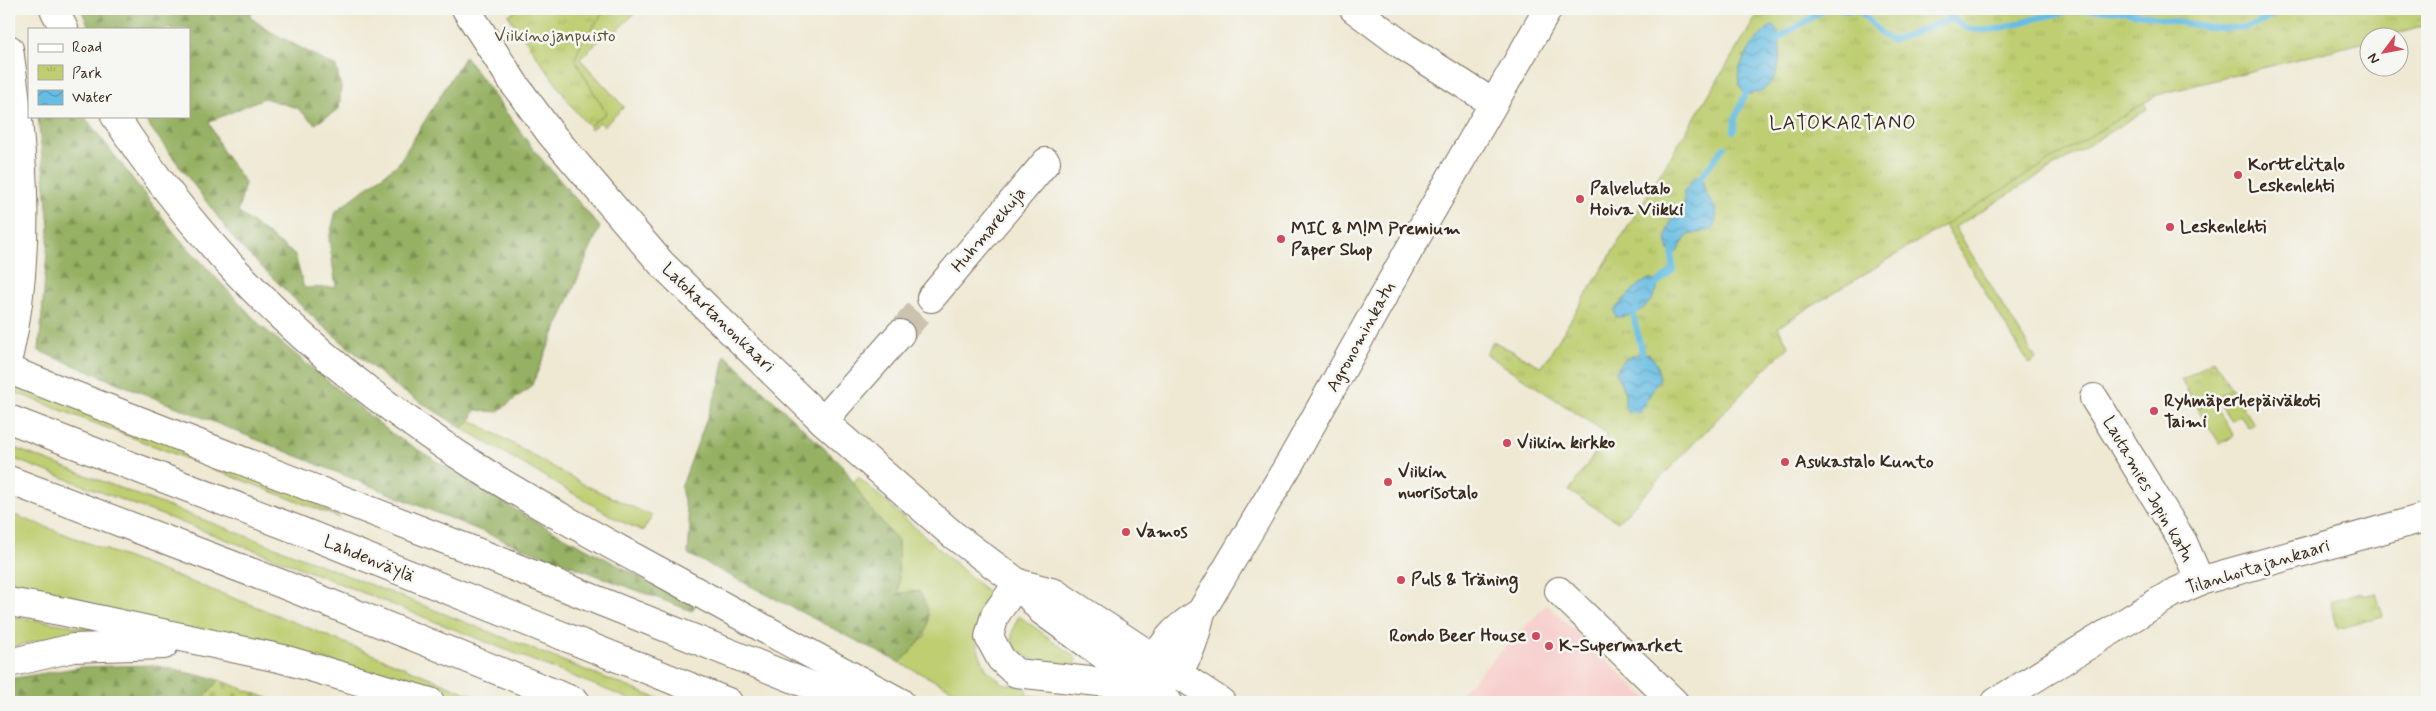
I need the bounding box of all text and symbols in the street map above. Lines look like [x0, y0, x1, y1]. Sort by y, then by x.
park label: Viikinojanpuisto [494, 24, 616, 48]
legend [28, 28, 190, 118]
north arrow [2358, 28, 2408, 78]
text: Road [72, 38, 102, 58]
text: N [2364, 50, 2384, 67]
text: Park [72, 64, 102, 84]
text: Water [72, 88, 112, 108]
district label: LATOKARTANO [1769, 110, 1917, 137]
place label: Korttelitalo Leskenlehti [2248, 153, 2345, 198]
marker: Korttelitalo Leskenlehti [2232, 169, 2244, 181]
place label: Palvelutalo Hoiva Viikki [1590, 177, 1683, 222]
street label: Huhmarekuja [946, 182, 1032, 278]
marker: Palvelutalo Hoiva Viikki [1574, 193, 1586, 205]
place label: Leskenlehti [2180, 215, 2267, 239]
place label: MIC & M!M Premium Paper Shop [1291, 217, 1460, 262]
marker: Leskenlehti [2164, 221, 2176, 233]
marker: MIC & M!M Premium Paper Shop [1275, 233, 1287, 245]
street label: Latokartanonkaari [656, 258, 780, 378]
street label: Agronominkatu [1321, 278, 1401, 396]
place label: Ryhmäperhepäiväkoti Taimi [2164, 389, 2320, 434]
marker: Ryhmäperhepäiväkoti Taimi [2148, 405, 2160, 417]
street label: Lautamies Jopin katu [2097, 412, 2199, 566]
place label: Viikin kirkko [1517, 431, 1615, 455]
marker: Viikin kirkko [1501, 437, 1513, 449]
place label: Asukastalo Kunto [1795, 450, 1934, 474]
marker: Asukastalo Kunto [1779, 456, 1791, 468]
place label: Viikin nuorisotalo [1398, 460, 1478, 505]
marker: Viikin nuorisotalo [1382, 476, 1394, 488]
place label: Vamos [1136, 520, 1188, 544]
marker: Vamos [1120, 526, 1132, 538]
street label: Lahdenväylä [320, 530, 418, 588]
street label: Tilanhoitajankaari [2183, 534, 2333, 600]
place label: Puls & Träning [1411, 568, 1518, 594]
marker: Puls & Träning [1395, 574, 1407, 586]
place label: Rondo Beer House [1389, 624, 1526, 648]
marker: Rondo Beer House [1530, 630, 1542, 642]
place label: K-Supermarket [1559, 634, 1683, 658]
marker: K-Supermarket [1543, 640, 1555, 652]

